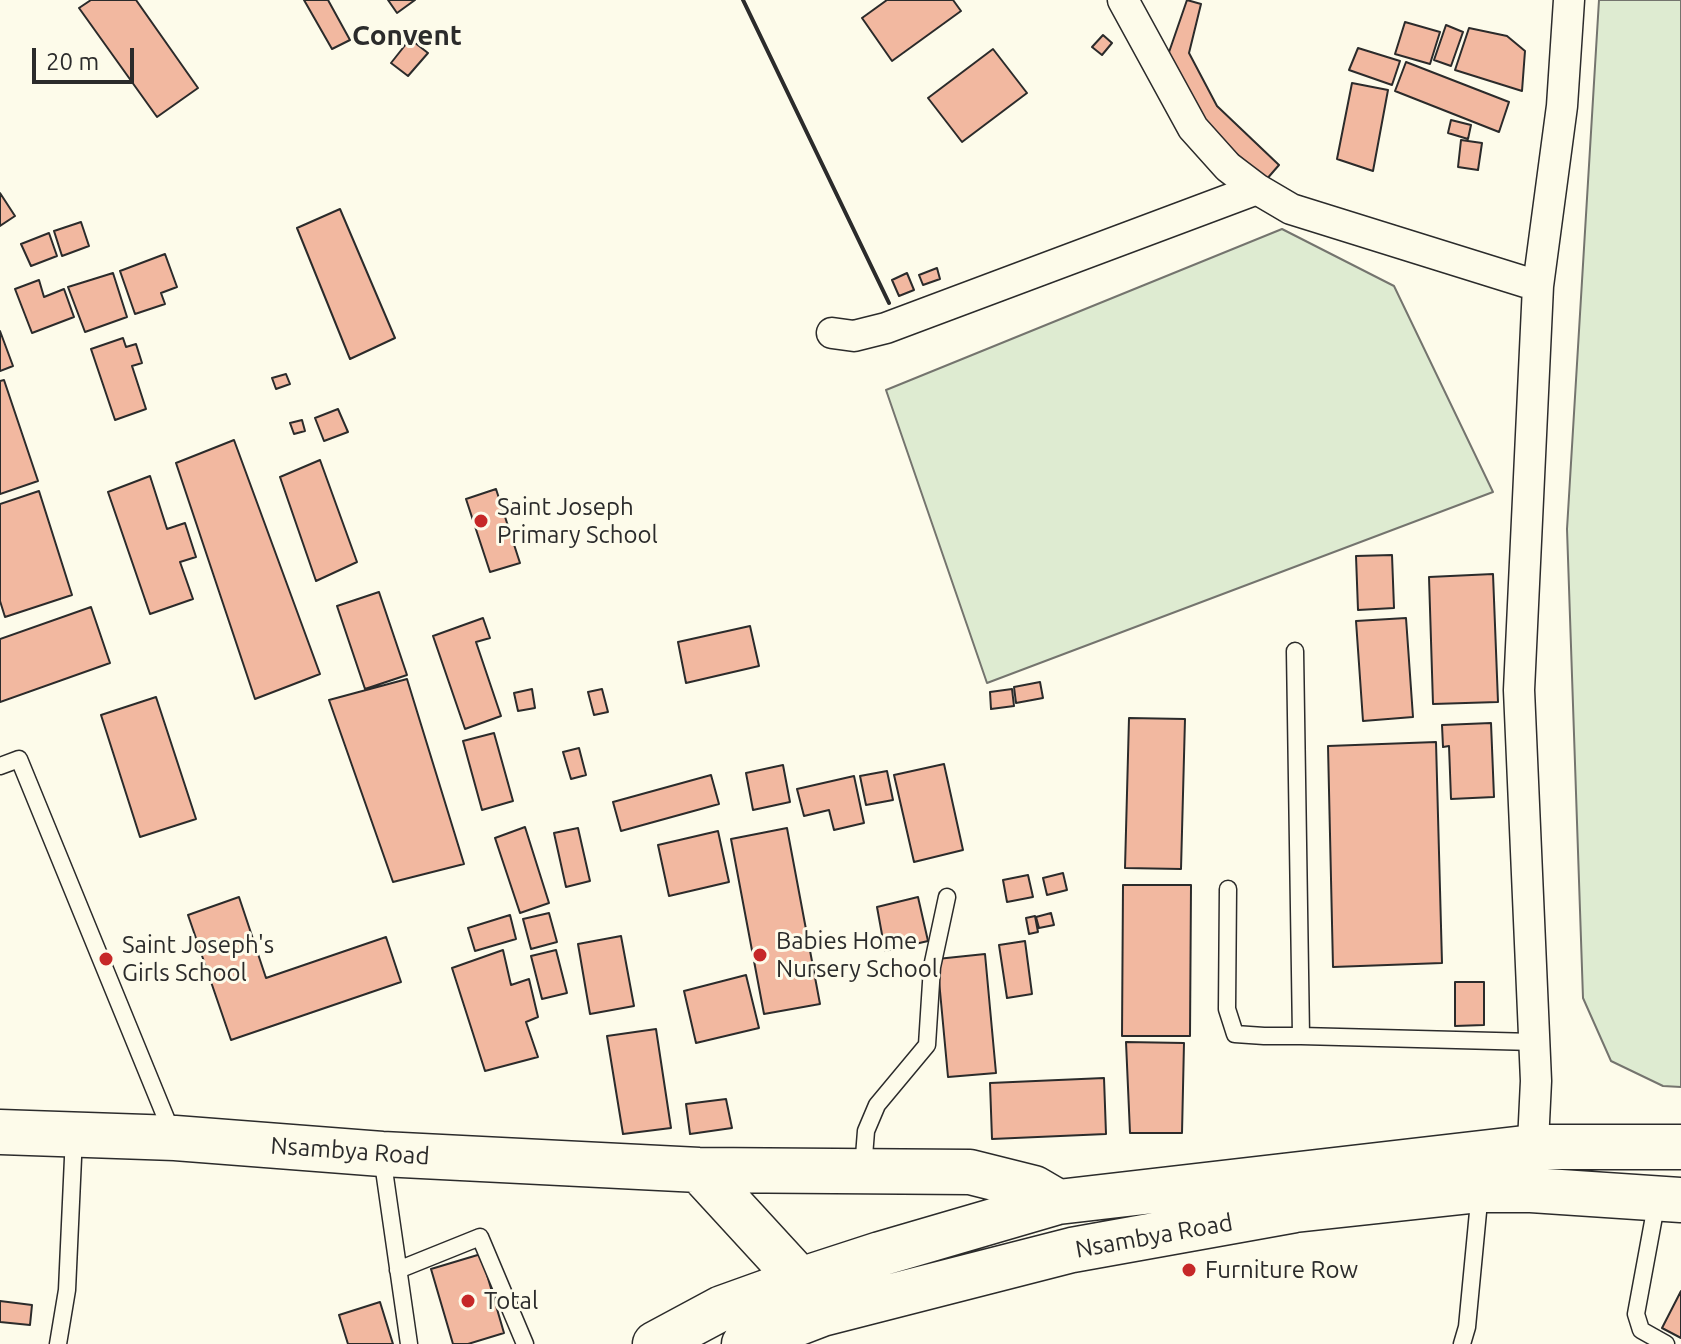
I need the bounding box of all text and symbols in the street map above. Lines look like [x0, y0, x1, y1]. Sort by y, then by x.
district label: Convent [352, 19, 462, 53]
scale bar [36, 32, 138, 82]
text: 20 m [46, 48, 99, 75]
place label: Saint Joseph Primary School [497, 493, 658, 549]
marker: Saint Joseph Primary School [472, 512, 490, 530]
place label: Babies Home Nursery School [776, 927, 938, 983]
place label: Saint Joseph's Girls School [122, 931, 274, 987]
marker: Babies Home Nursery School [751, 946, 769, 964]
marker: Saint Joseph's Girls School [97, 950, 115, 968]
street label: Nsambya Road [270, 1131, 430, 1171]
street label: Nsambya Road [1073, 1208, 1235, 1264]
place label: Furniture Row [1205, 1256, 1358, 1284]
marker: Furniture Row [1180, 1261, 1198, 1279]
place label: Total [484, 1287, 538, 1315]
marker: Total [459, 1292, 477, 1310]

